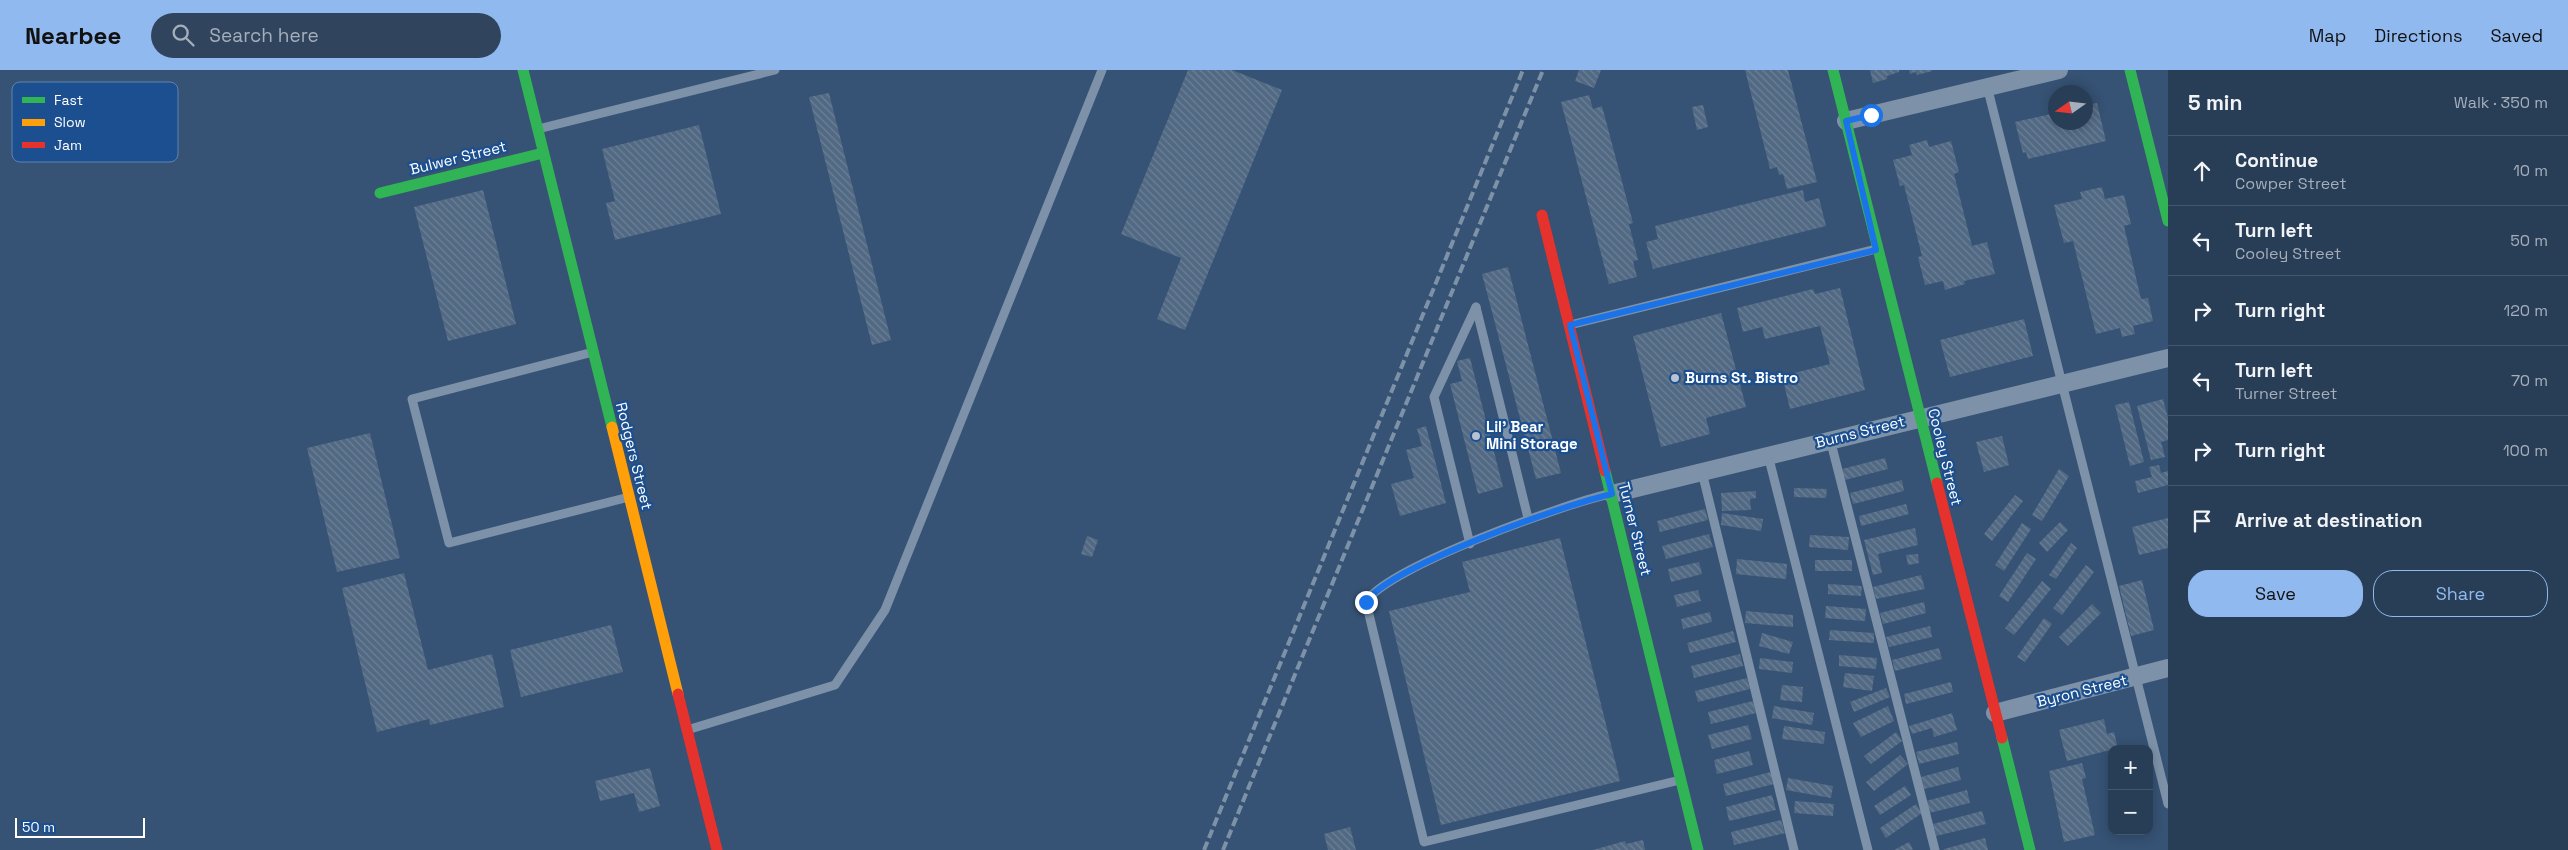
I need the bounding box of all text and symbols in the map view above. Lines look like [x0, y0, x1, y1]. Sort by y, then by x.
search box [151, 13, 501, 58]
text: Nearbee [25, 20, 121, 51]
icon: search [169, 21, 197, 49]
text: Search here [209, 23, 319, 48]
text: Map [2309, 24, 2346, 47]
text: Directions [2374, 24, 2463, 47]
text: Saved [2491, 24, 2543, 47]
legend [12, 82, 178, 162]
north arrow [2048, 85, 2093, 130]
text: 5 min [2188, 89, 2242, 116]
text: Fast [54, 91, 83, 109]
text: Walk · 350 m [2454, 92, 2548, 113]
route start [1860, 104, 1883, 127]
text: Slow [54, 113, 86, 131]
text: Jam [54, 136, 82, 154]
street label: Bulwer Street [408, 136, 508, 179]
text: Continue [2235, 148, 2318, 173]
icon: ahead [2188, 157, 2216, 185]
text: 10 m [2513, 160, 2548, 181]
text: Cowper Street [2235, 173, 2347, 194]
text: Turn left [2235, 218, 2313, 243]
icon: left [2188, 227, 2216, 255]
text: 50 m [2510, 230, 2548, 251]
text: Cooley Street [2235, 243, 2341, 264]
icon: right [2188, 297, 2216, 325]
text: Turn right [2235, 298, 2325, 323]
text: 120 m [2504, 300, 2548, 321]
text: Turn left [2235, 358, 2313, 383]
icon: left [2188, 367, 2216, 395]
place label: Burns St. Bistro [1685, 368, 1798, 387]
text: 70 m [2511, 370, 2548, 391]
marker: Burns St. Bistro [1669, 372, 1681, 384]
text: Turner Street [2235, 383, 2337, 404]
street label: Rodgers Street [612, 400, 657, 512]
street label: Cooley Street [1924, 406, 1967, 508]
street label: Burns Street [1813, 411, 1907, 452]
place label: Lil' Bear Mini Storage [1486, 417, 1578, 453]
marker: Lil' Bear Mini Storage [1470, 430, 1482, 442]
icon: right [2188, 437, 2216, 465]
text: Turn right [2235, 438, 2325, 463]
text: 100 m [2503, 440, 2548, 461]
street label: Turner Street [1615, 480, 1656, 578]
icon: arrive [2188, 507, 2216, 535]
text: Arrive at destination [2235, 508, 2423, 533]
button: Save [2188, 570, 2363, 617]
button: Share [2373, 570, 2548, 617]
route end [1355, 591, 1378, 614]
street label: Byron Street [2035, 670, 2129, 711]
map controls [2108, 745, 2153, 835]
button: + [2108, 745, 2153, 790]
button: − [2108, 790, 2153, 835]
scale bar [15, 815, 145, 838]
text: 50 m [22, 818, 55, 836]

